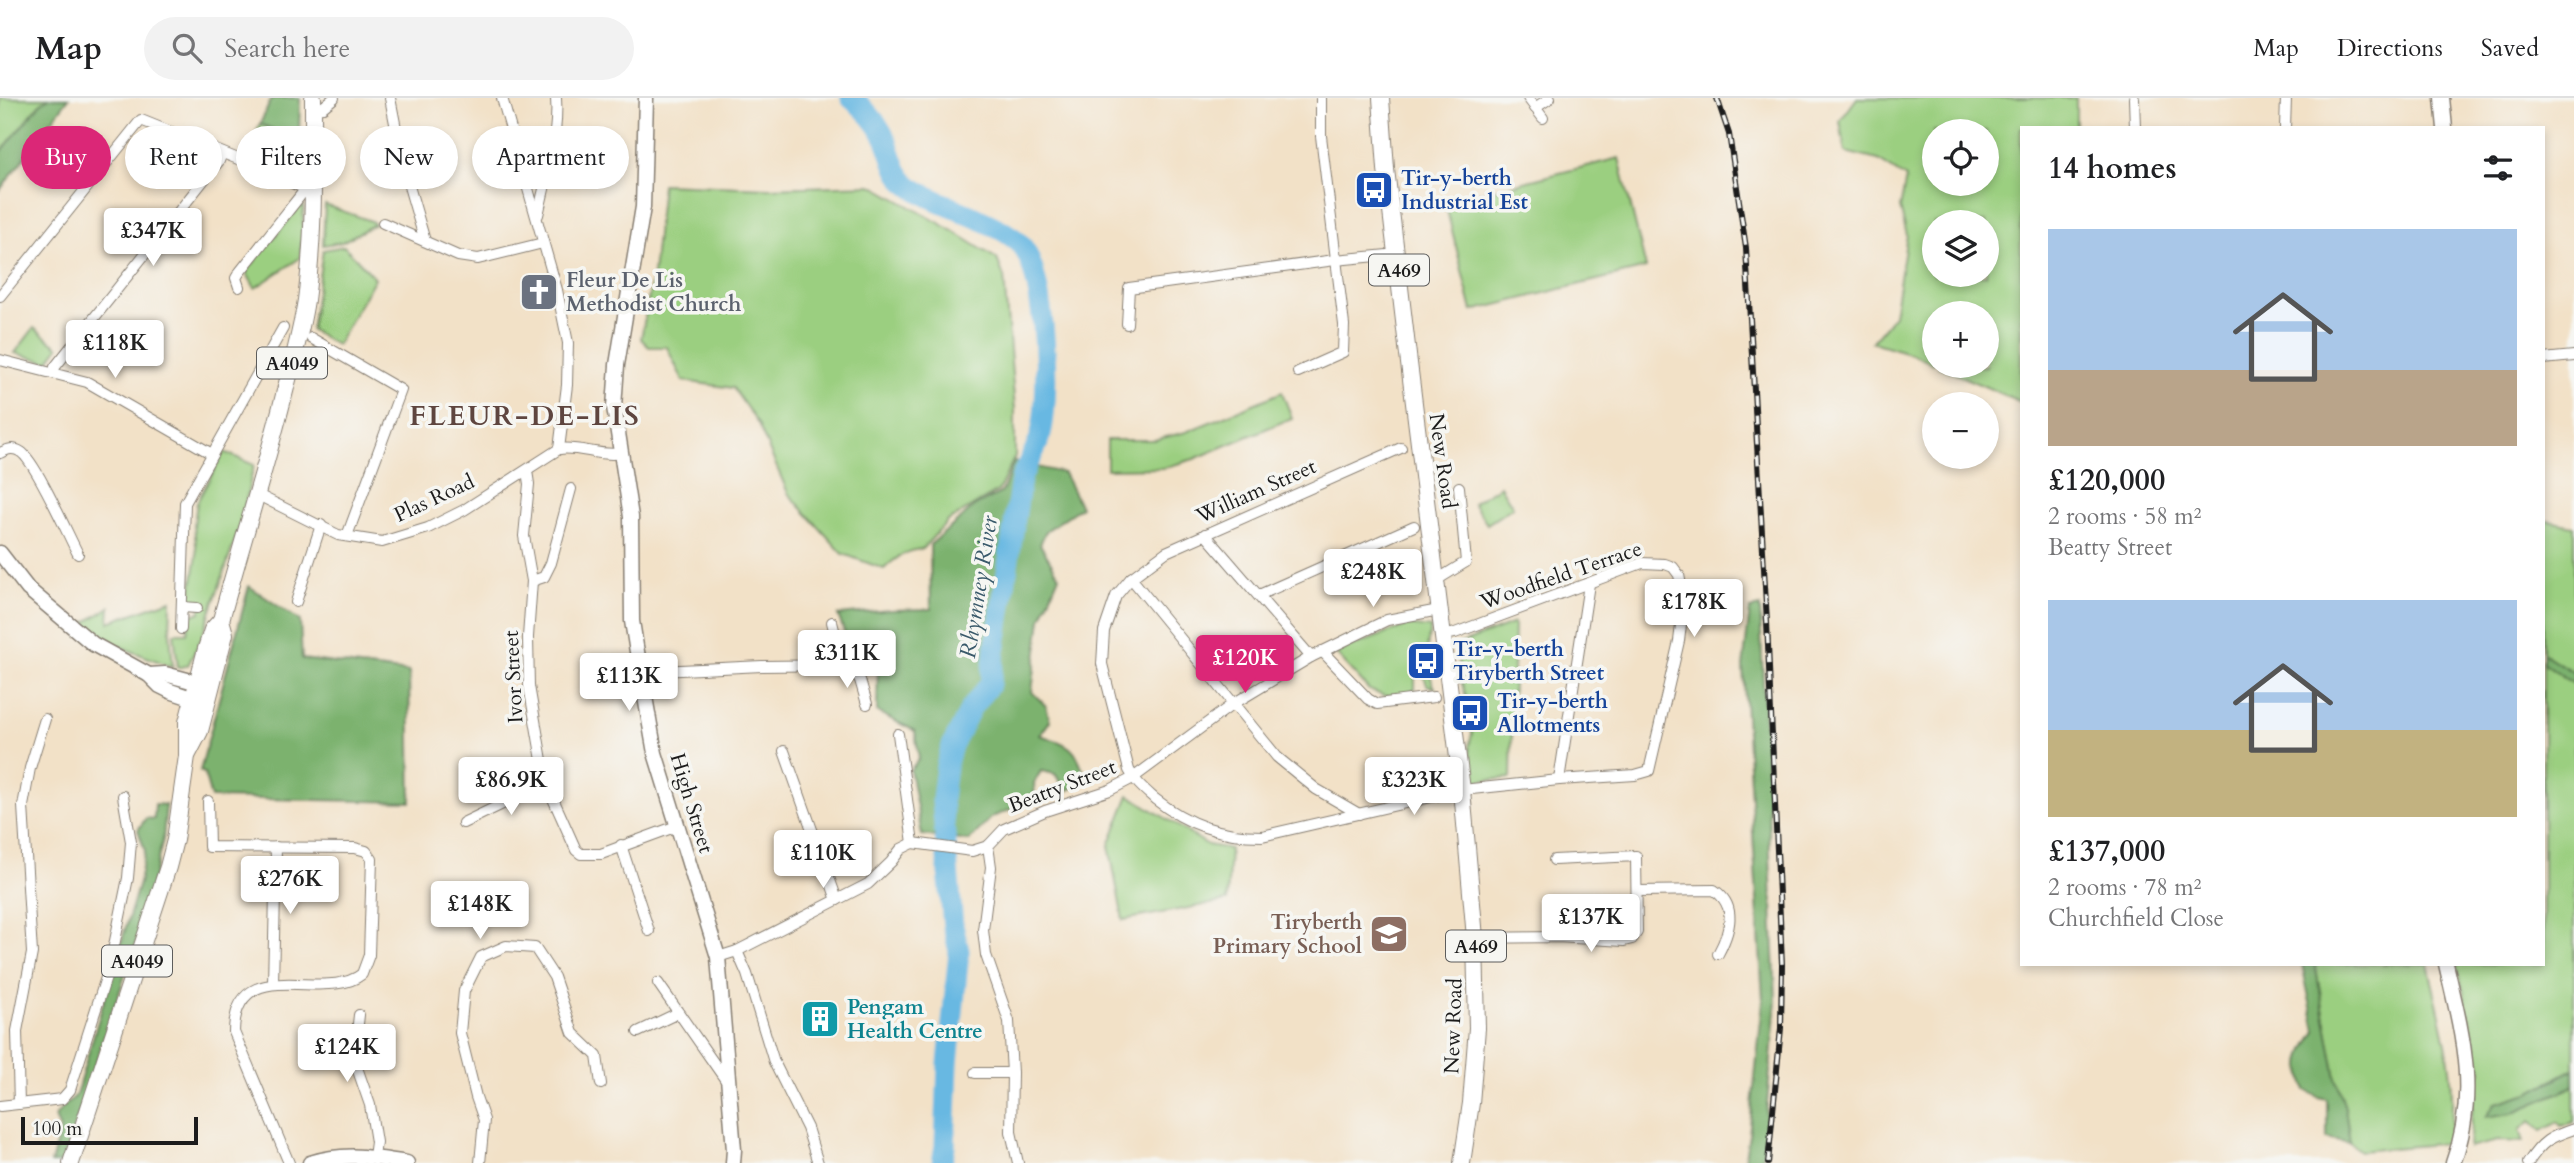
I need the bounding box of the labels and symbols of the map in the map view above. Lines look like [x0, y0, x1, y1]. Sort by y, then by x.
place label: Tir-y-berth Industrial Est [1401, 164, 1529, 217]
bus stop icon: Tir-y-berth Industrial Est [1353, 169, 1395, 211]
pin: £347K [104, 208, 202, 268]
road number: A469 [1369, 254, 1429, 286]
place label: Fleur De Lis Methodist Church [566, 266, 741, 319]
church icon: Fleur De Lis Methodist Church [518, 271, 560, 313]
pin: £118K [66, 320, 164, 380]
road number: A4049 [257, 347, 327, 378]
district label: FLEUR-DE-LIS [409, 397, 641, 435]
street label: New Road [1421, 411, 1464, 511]
street label: William Street [1191, 452, 1321, 531]
street label: Plas Road [389, 467, 479, 530]
water label: Rhymney River [952, 512, 1005, 661]
street label: Woodfield Terrace [1476, 534, 1646, 617]
pin: £248K [1324, 550, 1422, 609]
pin: £178K [1645, 580, 1743, 639]
street label: Ivor Street [497, 629, 530, 724]
pin: £311K [798, 630, 896, 690]
place label: Tir-y-berth Tiryberth Street [1453, 635, 1605, 688]
pin: £120K [1196, 636, 1294, 695]
bus stop icon: Tir-y-berth Tiryberth Street [1405, 640, 1447, 682]
pin: £113K [580, 654, 678, 713]
place label: Tir-y-berth Allotments [1497, 687, 1608, 740]
bus stop icon: Tir-y-berth Allotments [1449, 692, 1491, 734]
street label: High Street [663, 750, 721, 857]
street label: Beatty Street [1004, 752, 1121, 820]
pin: £86.9K [454, 758, 568, 817]
pin: £323K [1365, 758, 1463, 817]
pin: £110K [774, 830, 872, 890]
pin: £276K [241, 856, 339, 916]
pin: £148K [431, 882, 529, 941]
pin: £137K [1542, 894, 1640, 954]
place label: Tiryberth Primary School [1213, 908, 1362, 961]
school or university icon: Tiryberth Primary School [1368, 913, 1410, 955]
road number: A469 [1446, 930, 1506, 961]
road number: A4049 [102, 946, 172, 976]
street label: New Road [1437, 977, 1470, 1075]
place label: Pengam Health Centre [847, 993, 983, 1046]
building icon: Pengam Health Centre [799, 998, 841, 1040]
pin: £124K [298, 1024, 396, 1084]
scale bar [21, 1114, 198, 1146]

